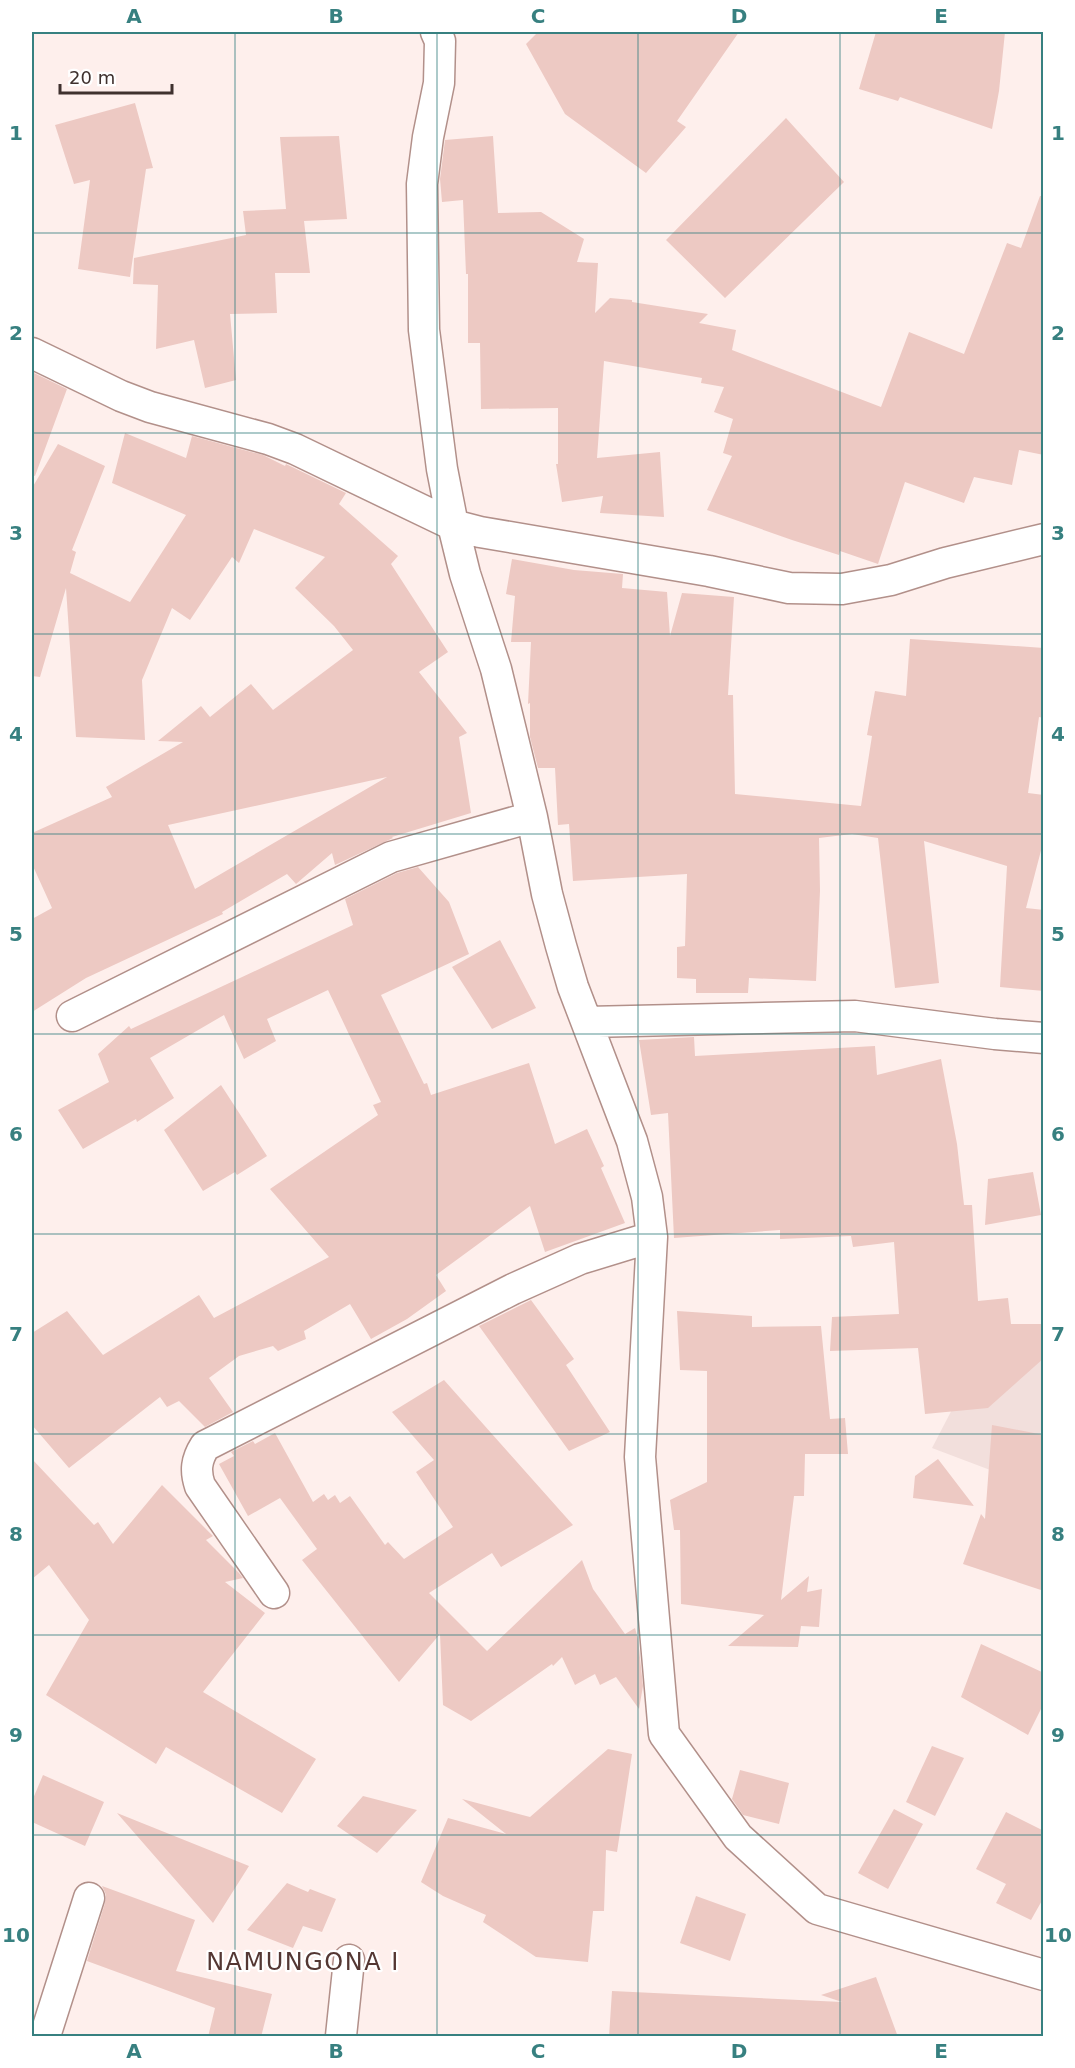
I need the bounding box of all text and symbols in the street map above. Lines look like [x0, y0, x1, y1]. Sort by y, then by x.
text: A [126, 4, 142, 28]
text: B [328, 4, 344, 28]
text: C [531, 4, 545, 28]
text: D [731, 4, 747, 28]
text: E [934, 4, 948, 28]
scale bar [60, 57, 172, 95]
text: 20 m [69, 67, 115, 88]
text: 1 [9, 121, 23, 145]
text: 1 [1051, 121, 1065, 145]
text: 2 [9, 321, 23, 345]
text: 2 [1051, 321, 1065, 345]
text: 3 [9, 521, 23, 545]
text: 3 [1051, 521, 1065, 545]
text: 4 [9, 722, 23, 746]
text: 4 [1051, 722, 1065, 746]
text: 5 [9, 922, 23, 946]
text: 5 [1051, 922, 1065, 946]
text: 6 [9, 1122, 23, 1146]
text: 6 [1051, 1122, 1065, 1146]
text: 7 [9, 1322, 23, 1346]
text: 7 [1051, 1322, 1065, 1346]
text: 8 [9, 1522, 23, 1546]
text: 8 [1051, 1522, 1065, 1546]
text: 9 [9, 1723, 23, 1747]
text: 9 [1051, 1723, 1065, 1747]
text: 10 [2, 1923, 30, 1947]
text: 10 [1044, 1923, 1072, 1947]
district label: NAMUNGONA I [206, 1948, 400, 1976]
text: A [126, 2039, 142, 2063]
text: B [328, 2039, 344, 2063]
text: C [531, 2039, 545, 2063]
text: D [731, 2039, 747, 2063]
text: E [934, 2039, 948, 2063]

